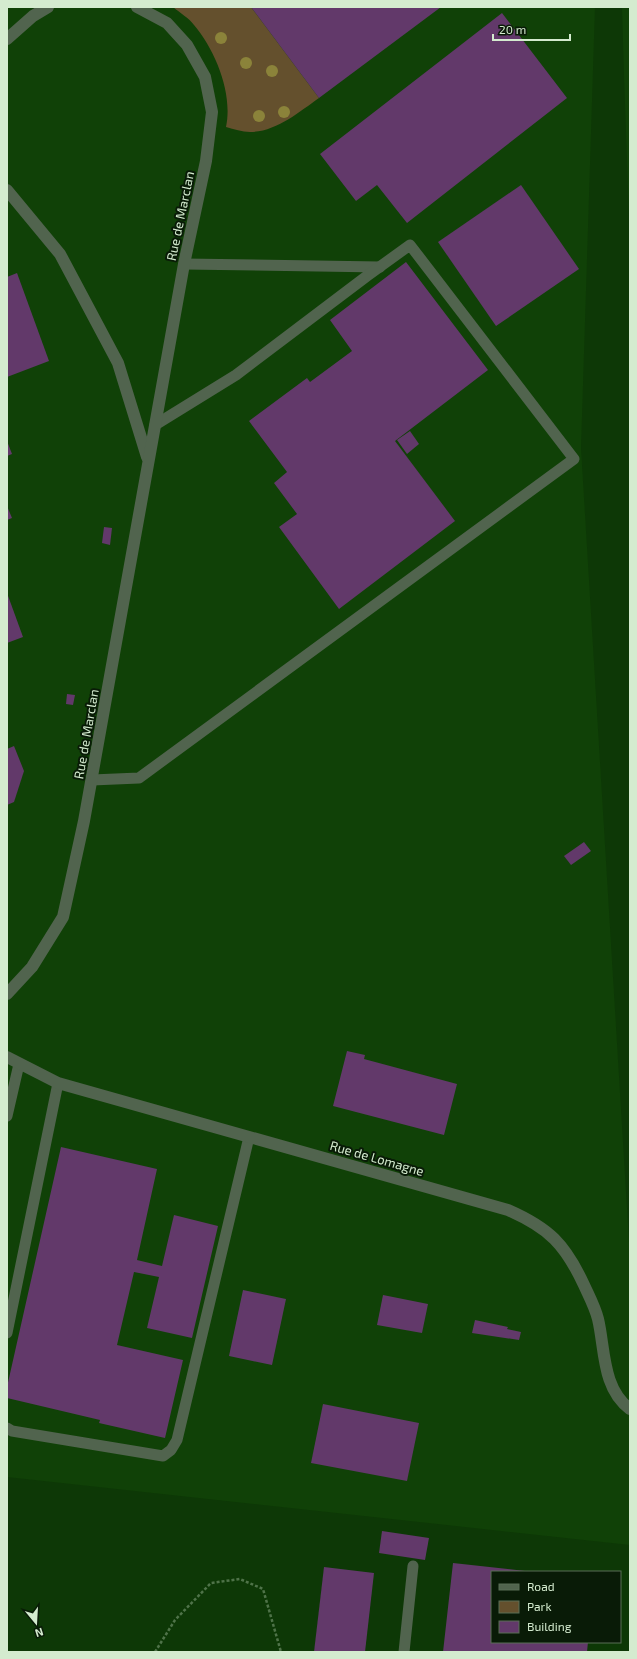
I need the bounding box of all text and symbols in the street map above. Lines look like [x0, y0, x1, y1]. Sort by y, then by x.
scale bar [493, 16, 570, 42]
text: 20 m [499, 22, 526, 36]
street label: Rue de Marclan [163, 170, 197, 262]
street label: Rue de Marclan [70, 688, 102, 780]
street label: Rue de Lomagne [328, 1137, 426, 1179]
legend [491, 1571, 621, 1643]
text: Road [527, 1579, 555, 1593]
text: Park [527, 1599, 552, 1613]
north arrow [16, 1603, 56, 1643]
text: Building [527, 1619, 572, 1633]
text: N [33, 1626, 45, 1640]

